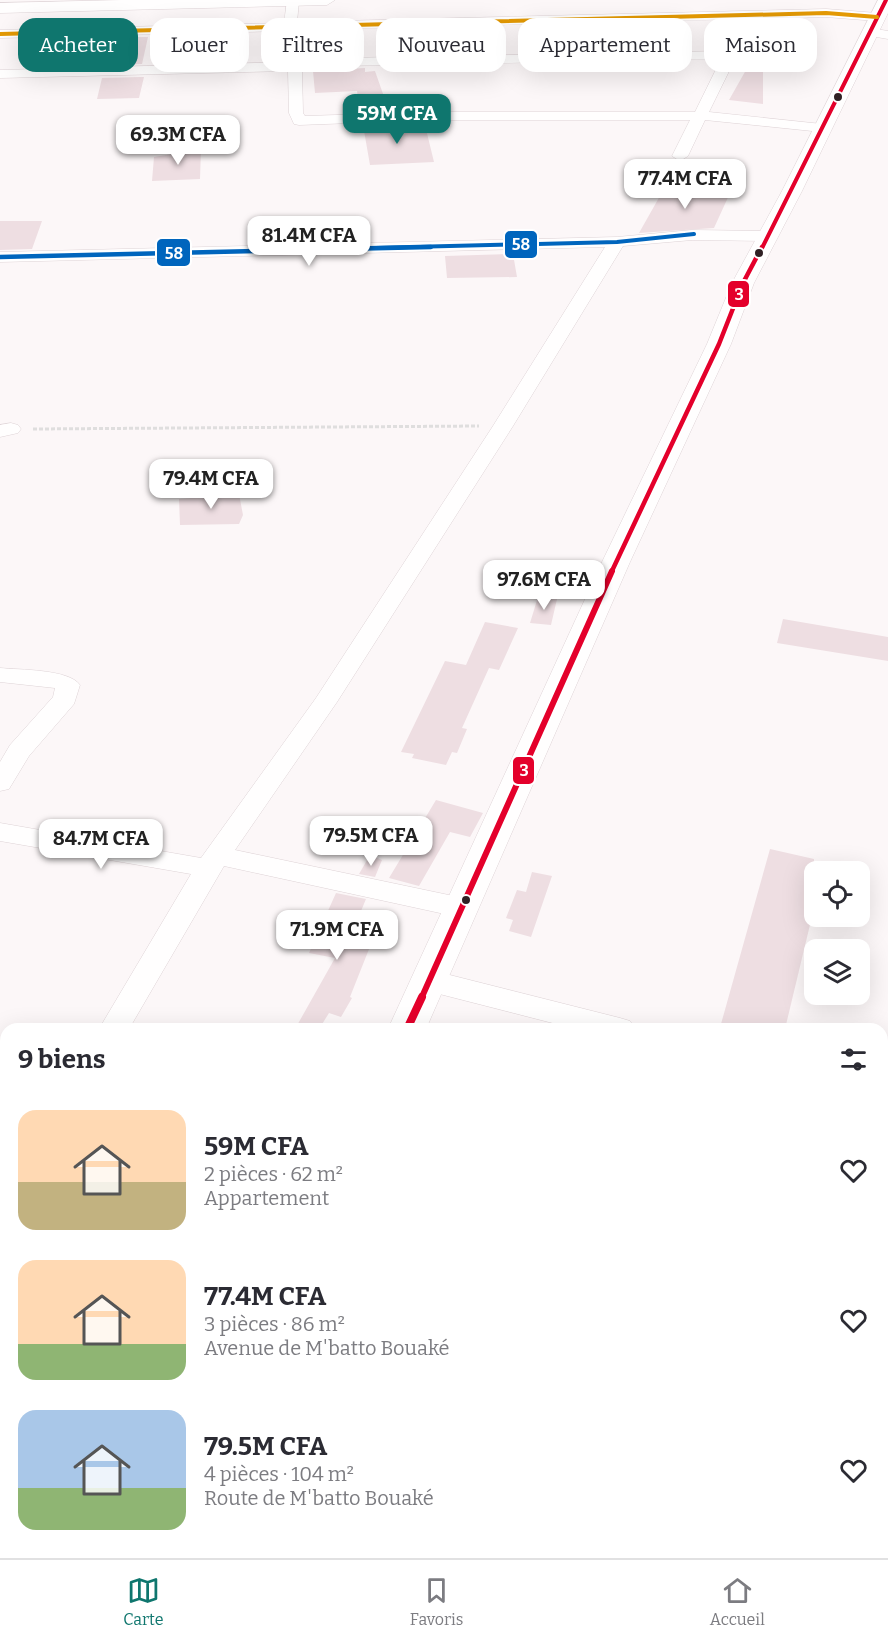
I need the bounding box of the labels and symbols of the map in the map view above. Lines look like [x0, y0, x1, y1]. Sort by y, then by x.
unlabelled marker [832, 91, 844, 103]
pin: 59M CFA [342, 94, 452, 145]
pin: 69.3M CFA [109, 115, 247, 166]
pin: 77.4M CFA [616, 159, 754, 210]
pin: 81.4M CFA [240, 216, 378, 267]
line badge: 58 [504, 230, 538, 259]
text: 58 [512, 235, 530, 254]
line badge: 58 [156, 238, 191, 267]
text: 58 [165, 244, 183, 263]
unlabelled marker [753, 247, 765, 259]
line badge: 3 [727, 280, 750, 308]
text: 3 [734, 285, 744, 304]
pin: 79.4M CFA [142, 459, 280, 510]
pin: 97.6M CFA [475, 560, 613, 611]
line badge: 3 [512, 756, 535, 785]
text: 3 [519, 761, 529, 780]
pin: 79.5M CFA [302, 816, 440, 867]
pin: 84.7M CFA [32, 819, 170, 870]
unlabelled marker [460, 894, 472, 906]
pin: 71.9M CFA [268, 910, 406, 961]

